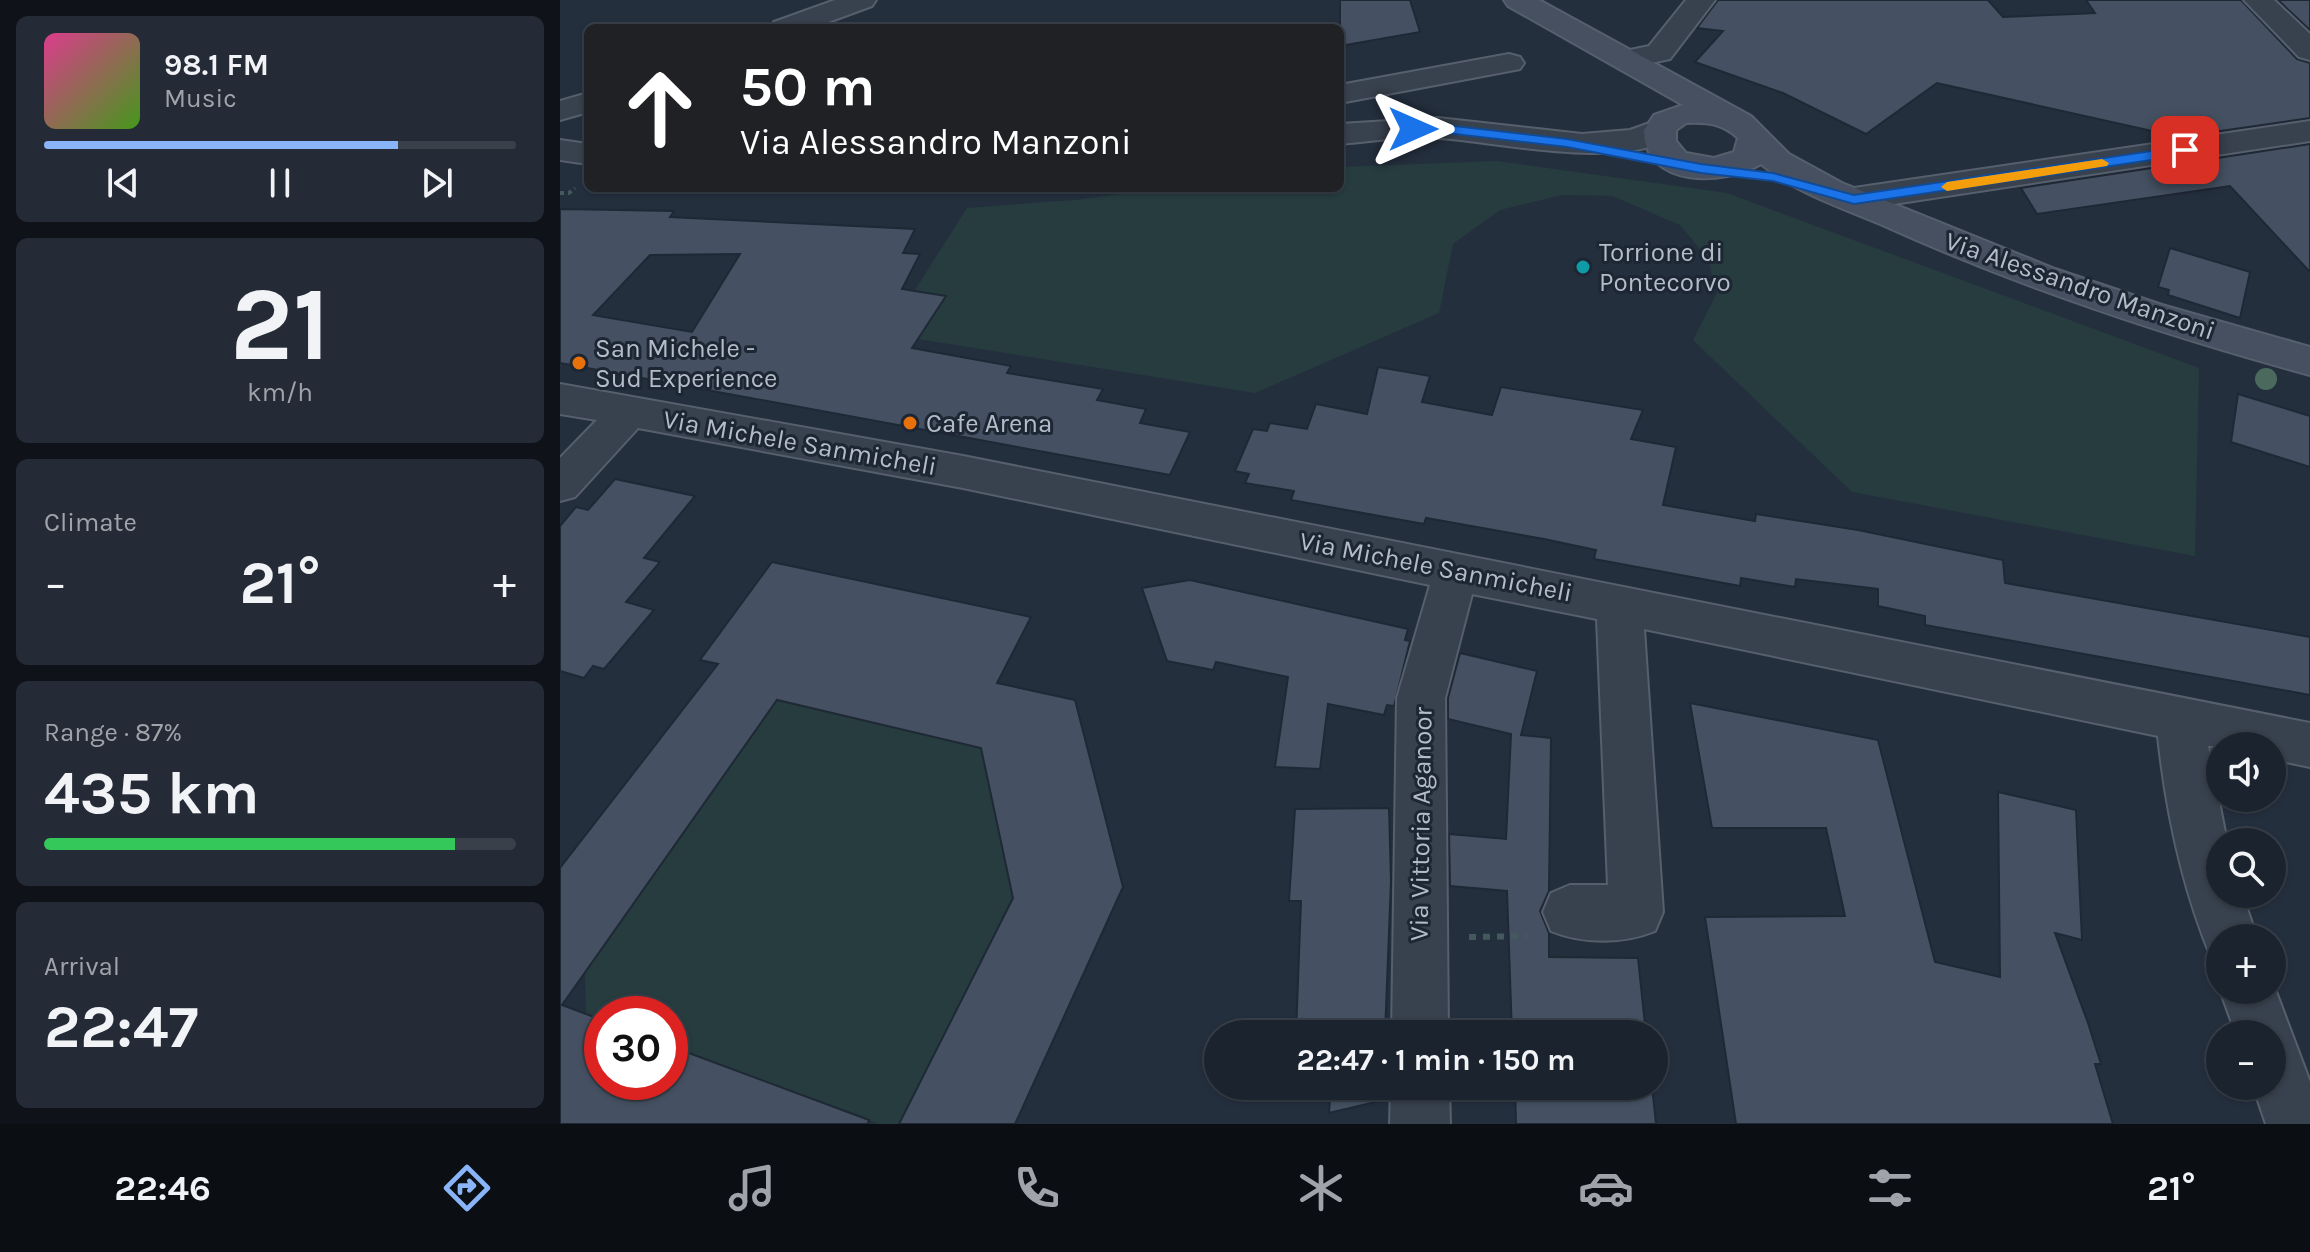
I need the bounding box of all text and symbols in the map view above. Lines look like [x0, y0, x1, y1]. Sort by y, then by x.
text: 98.1 FM [164, 47, 269, 83]
text: 50 m [740, 54, 875, 119]
icon: ahead [608, 56, 712, 160]
text: Music [164, 83, 237, 114]
position arrow [1371, 87, 1455, 171]
pin [2151, 116, 2219, 184]
text: Via Alessandro Manzoni [740, 121, 1132, 163]
icon: arrive [2163, 128, 2207, 172]
icon: previous [101, 161, 145, 205]
icon: pause [258, 161, 302, 205]
icon: next [415, 161, 459, 205]
street label: Via Alessandro Manzoni [1941, 225, 2219, 347]
place label: Torrione di Pontecorvo [1599, 237, 1731, 298]
marker: Torrione di Pontecorvo [1574, 258, 1592, 276]
text: 21 [230, 264, 330, 385]
place label: San Michele - Sud Experience [595, 333, 777, 394]
marker: San Michele - Sud Experience [570, 354, 588, 372]
text: km/h [247, 377, 313, 408]
street label: Via Michele Sanmicheli [661, 404, 939, 482]
place label: Cafe Arena [926, 408, 1052, 439]
marker: Cafe Arena [901, 414, 919, 432]
text: Climate [44, 507, 137, 538]
street label: Via Michele Sanmicheli [1297, 525, 1575, 609]
text: 21° [240, 548, 321, 618]
text: − [44, 558, 67, 609]
text: + [493, 558, 516, 609]
street label: Via Vittoria Aganoor [1403, 706, 1439, 941]
text: Range · 87% [44, 717, 182, 748]
map controls [2206, 732, 2286, 1100]
button: sound [2206, 732, 2286, 812]
text: 435 km [44, 758, 260, 828]
button: search [2206, 828, 2286, 908]
button: + [2206, 924, 2286, 1004]
text: Arrival [44, 951, 120, 982]
text: 22:47 [44, 992, 198, 1062]
speed limit sign: 30 [584, 996, 688, 1100]
button: − [2206, 1020, 2286, 1100]
text: 22:47 · 1 min · 150 m [1297, 1042, 1575, 1078]
icon: directions [439, 1160, 495, 1216]
icon: music [724, 1160, 780, 1216]
icon: phone [1009, 1160, 1065, 1216]
icon: climate [1293, 1160, 1349, 1216]
icon: car [1578, 1160, 1634, 1216]
icon: filters [1862, 1160, 1918, 1216]
text: 22:46 [114, 1167, 211, 1209]
text: 21° [2147, 1167, 2196, 1209]

